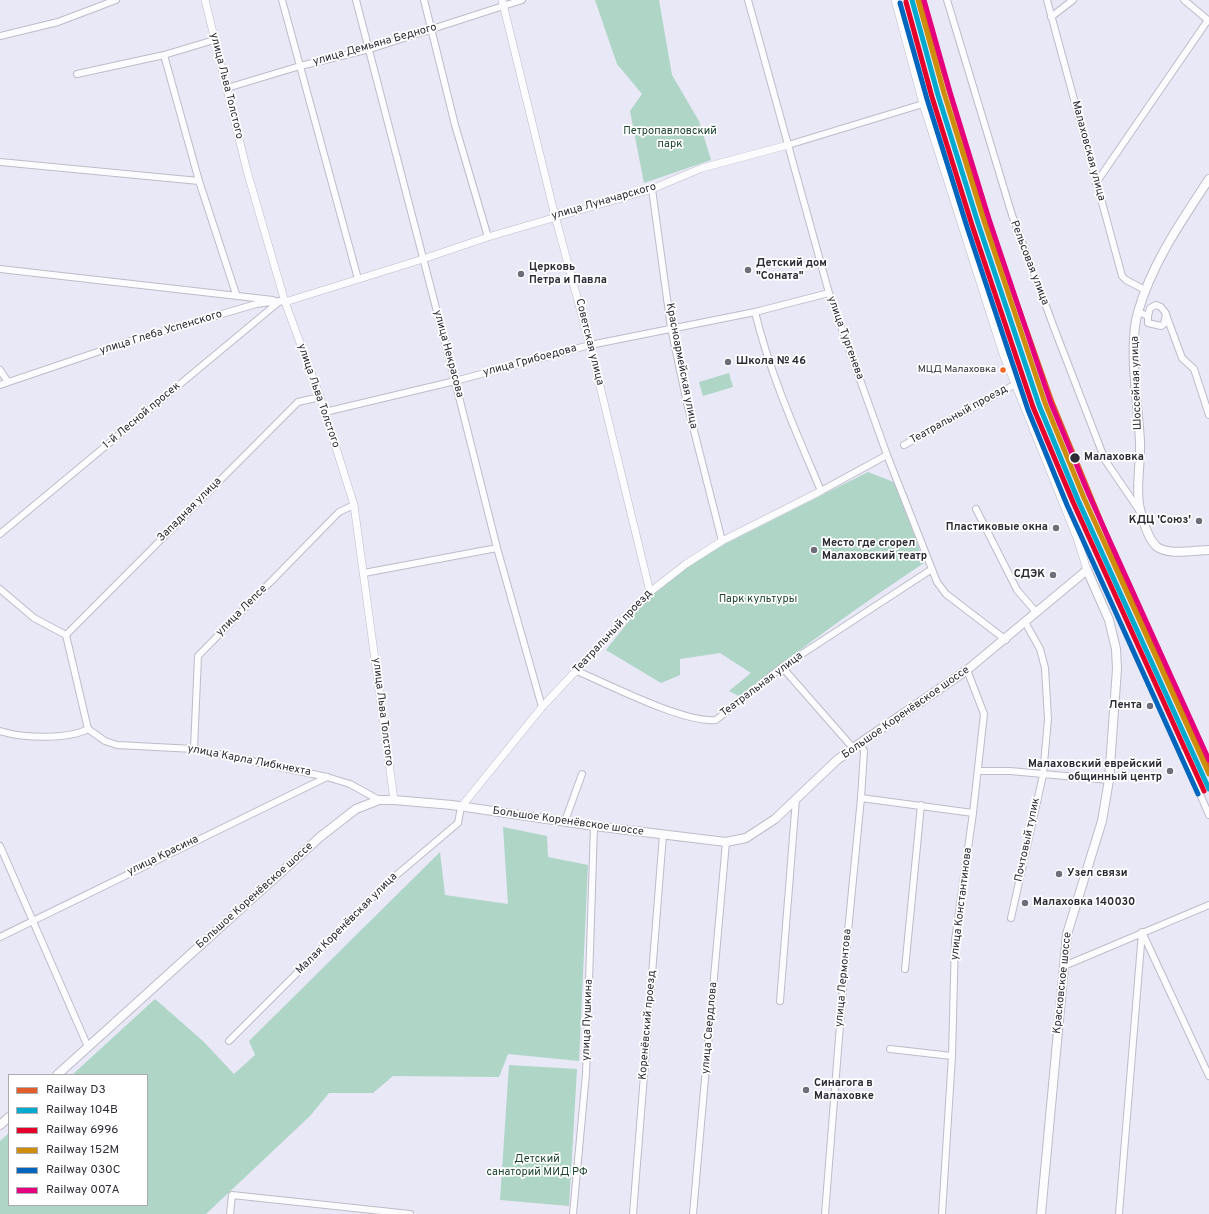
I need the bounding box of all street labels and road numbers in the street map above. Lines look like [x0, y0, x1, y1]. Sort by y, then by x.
street label: улица Демьяна Бедного [312, 21, 438, 69]
street label: улица Льва Толстого [206, 31, 246, 141]
street label: Малаховская улица [1068, 100, 1108, 202]
street label: улица Луначарского [550, 181, 658, 223]
street label: Рельсовая улица [1007, 219, 1051, 307]
street label: улица Тургенева [824, 295, 866, 381]
street label: Советская улица [572, 297, 606, 387]
street label: Красноармейская улица [662, 302, 700, 430]
street label: улица Глеба Успенского [98, 308, 224, 358]
street label: улица Некрасова [430, 309, 466, 399]
street label: Шоссейная улица [1129, 336, 1145, 430]
street label: улица Льва Толстого [294, 342, 342, 450]
street label: улица Грибоедова [482, 342, 578, 380]
street label: 1-й Лесной просек [101, 380, 183, 452]
street label: Театральный проезд [908, 383, 1010, 447]
street label: Западная улица [155, 475, 225, 545]
street label: улица Лепсе [214, 583, 270, 639]
street label: Театральный проезд [571, 587, 655, 677]
street label: Театральная улица [718, 650, 806, 720]
street label: улица Льва Толстого [369, 657, 395, 767]
street label: Большое Коренёвское шоссе [840, 664, 972, 762]
street label: улица Карла Либкнехта [186, 743, 312, 779]
street label: Почтовый тупик [1013, 797, 1043, 883]
street label: Большое Коренёвское шоссе [492, 805, 644, 839]
street label: улица Красина [125, 833, 201, 879]
street label: Большое Коренёвское шоссе [194, 840, 316, 952]
street label: улица Константинова [949, 847, 975, 961]
street label: Малая Коренёвская улица [294, 871, 400, 977]
street label: улица Лермонтова [833, 928, 855, 1028]
street label: Красковское шоссе [1051, 932, 1075, 1034]
street label: Коренёвский проезд [637, 970, 659, 1080]
street label: улица Пушкина [580, 979, 596, 1061]
street label: улица Свердлова [699, 981, 721, 1075]

